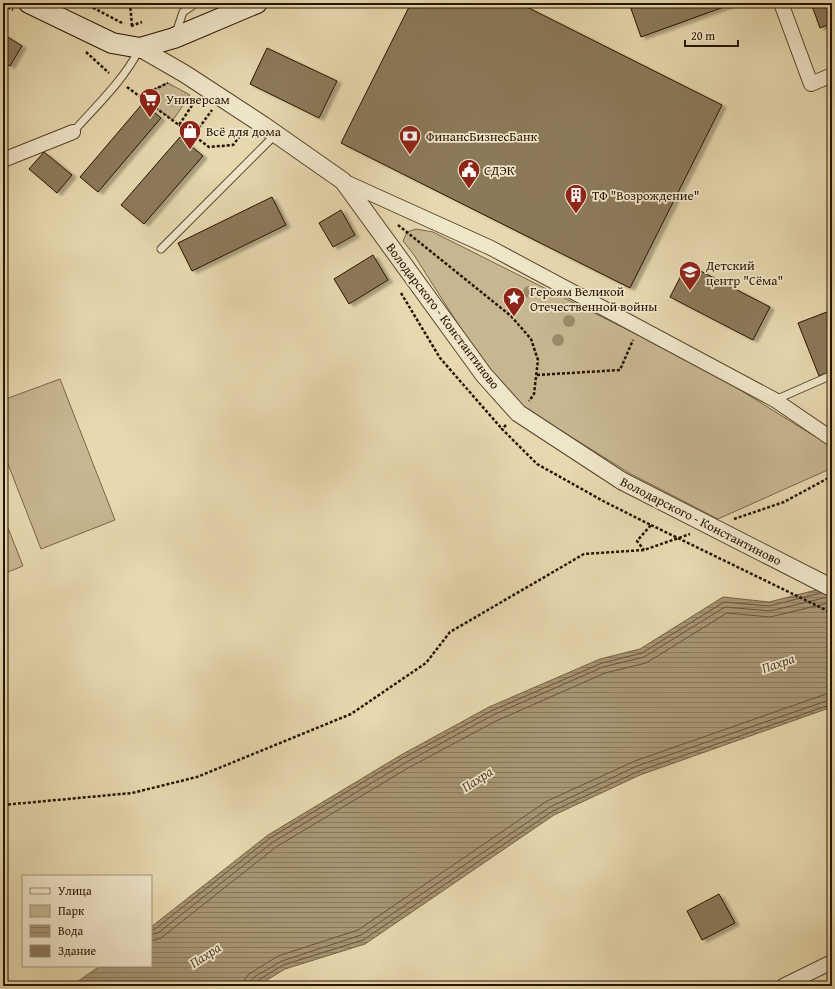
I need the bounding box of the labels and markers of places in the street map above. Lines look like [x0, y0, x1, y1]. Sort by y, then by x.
supermarket icon: Универсам [137, 86, 163, 119]
place label: Универсам [166, 90, 230, 109]
shop icon: Всё для дома [177, 118, 203, 151]
place label: Всё для дома [206, 122, 282, 141]
bank icon: ФинансБизнесБанк [397, 123, 423, 156]
place label: ФинансБизнесБанк [426, 127, 537, 146]
public building icon: СДЭК [456, 157, 482, 190]
place label: СДЭК [484, 161, 515, 180]
building icon: ТФ "Возрождение" [563, 182, 589, 215]
place label: ТФ "Возрождение" [592, 186, 699, 205]
place label: Детский центр "Сёма" [705, 256, 783, 290]
school or university icon: Детский центр "Сёма" [677, 259, 703, 292]
place label: Героям Великой Отечественной войны [530, 282, 657, 316]
place icon: Героям Великой Отечественной войны [501, 285, 527, 318]

